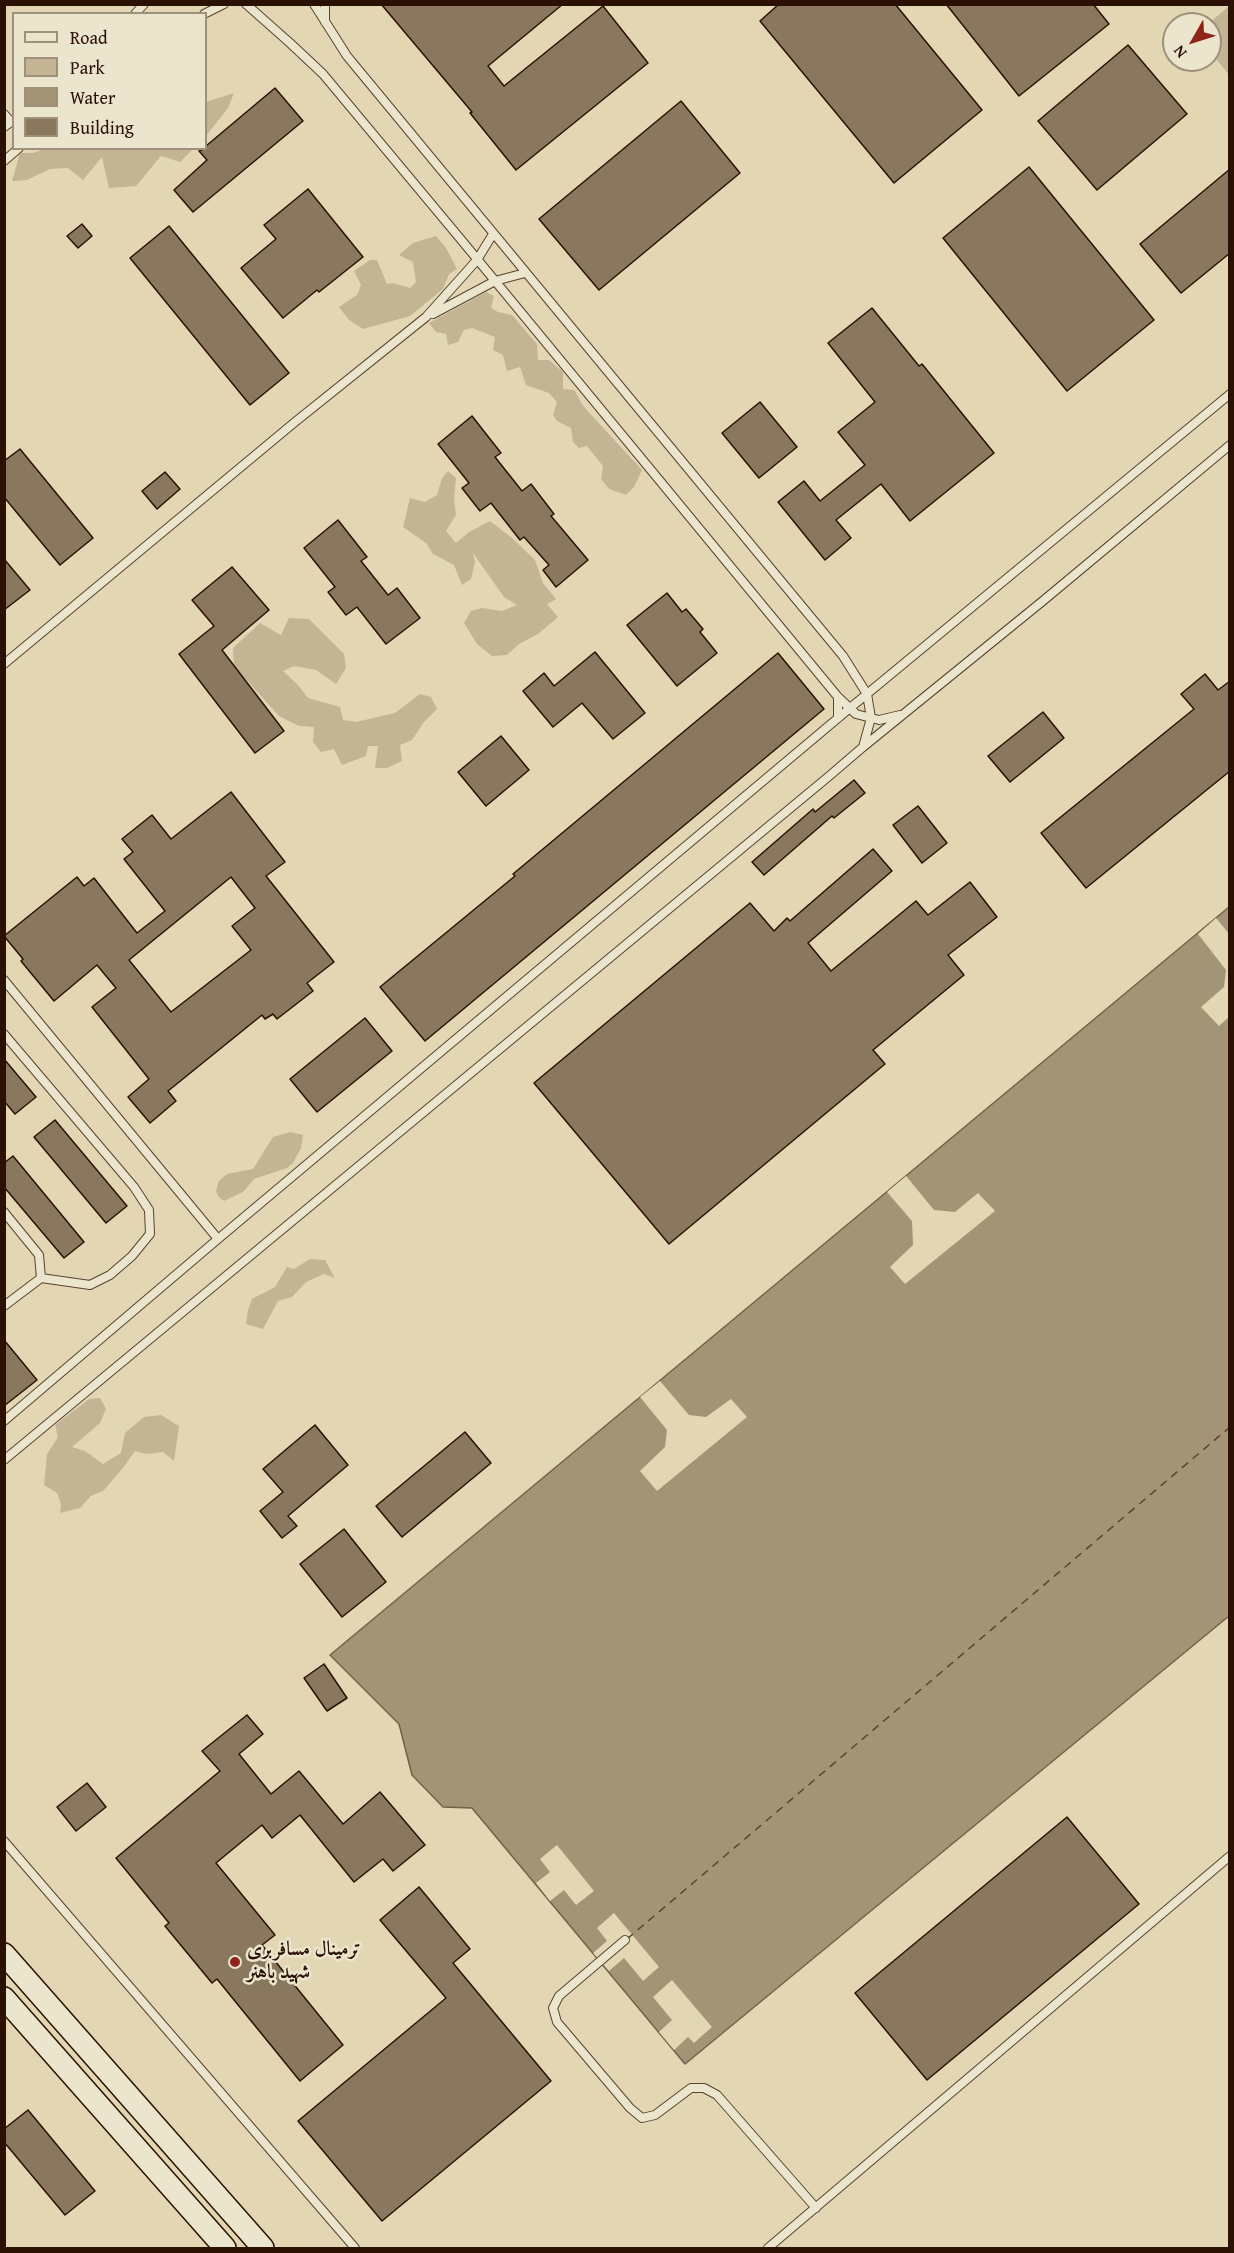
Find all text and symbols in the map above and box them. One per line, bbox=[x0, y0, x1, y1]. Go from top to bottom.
legend bbox=[12, 12, 207, 150]
north arrow bbox=[1162, 12, 1222, 72]
text: Road bbox=[70, 24, 108, 51]
text: N bbox=[1167, 40, 1192, 64]
text: Park bbox=[70, 54, 105, 81]
text: Water bbox=[70, 84, 115, 111]
text: Building bbox=[70, 114, 134, 141]
place label: ترمینال مسافربری شهید باهنر bbox=[247, 1938, 361, 1985]
marker: ترمینال مسافربری شهید باهنر bbox=[228, 1955, 242, 1969]

